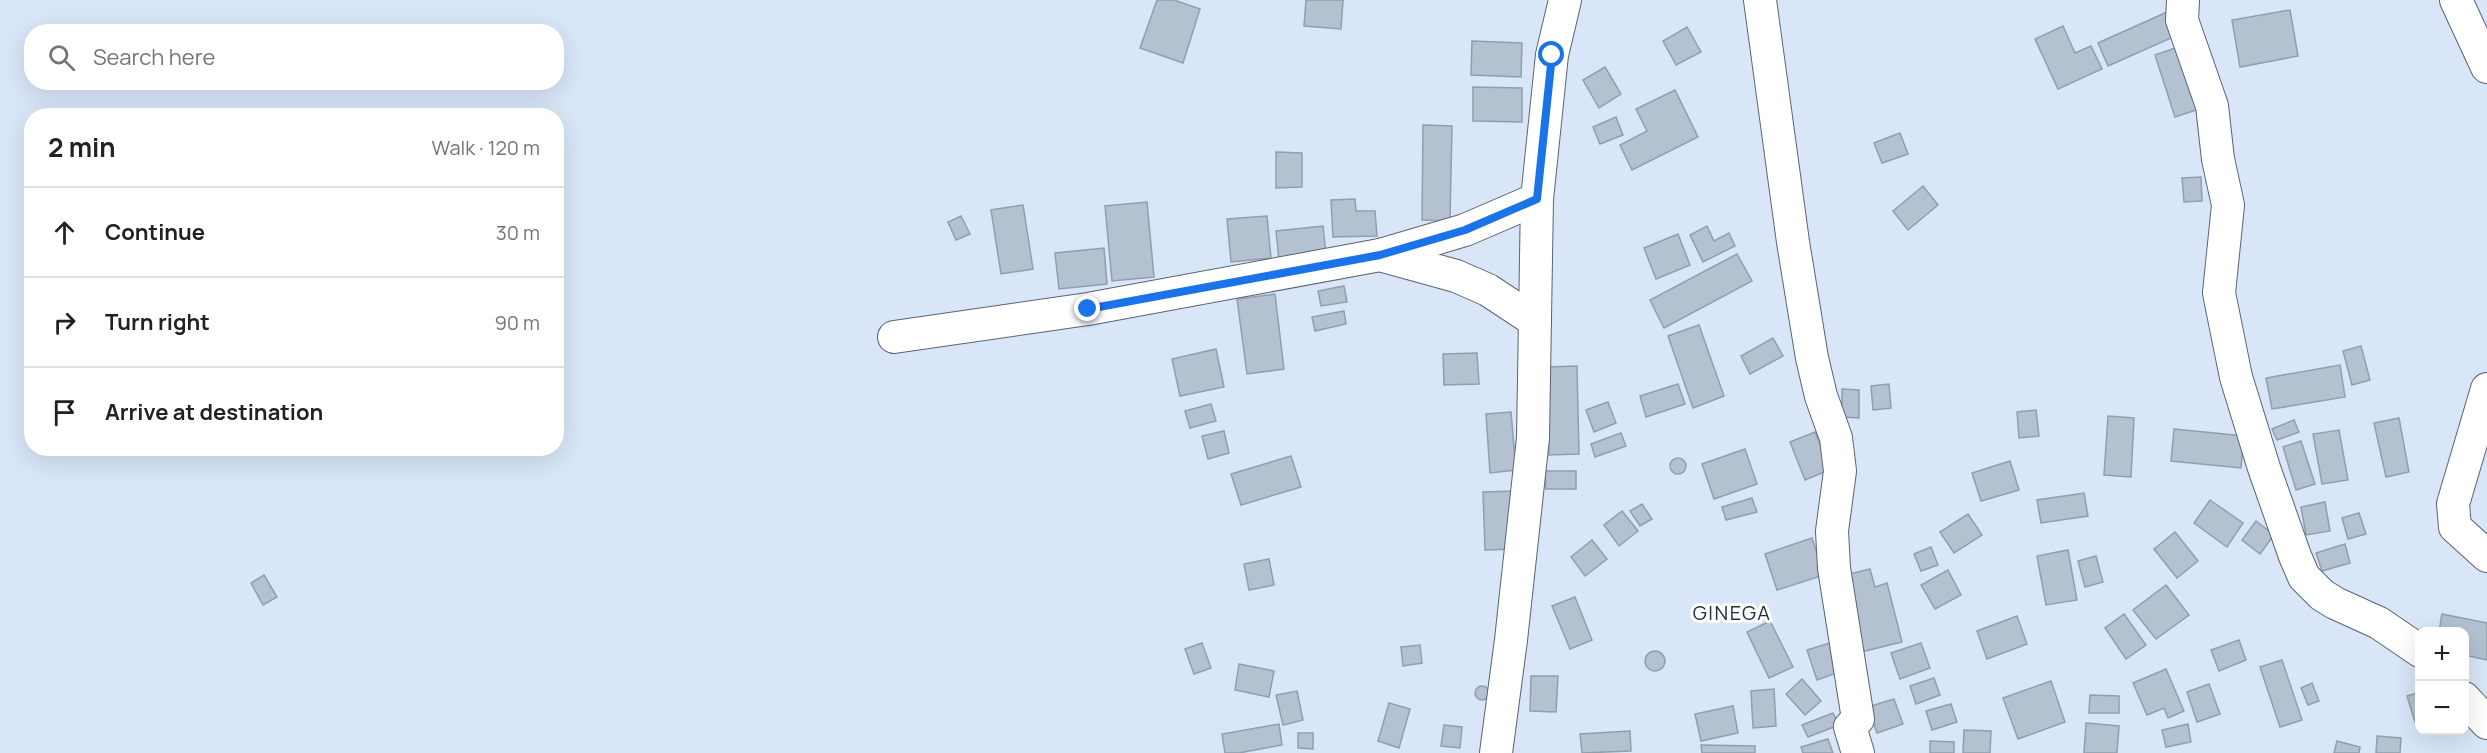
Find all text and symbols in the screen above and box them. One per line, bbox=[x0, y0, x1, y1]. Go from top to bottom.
search box bbox=[24, 24, 564, 90]
icon: search bbox=[45, 41, 78, 74]
route start bbox=[1538, 41, 1564, 67]
text: Search here bbox=[93, 42, 215, 72]
text: 2 min bbox=[48, 129, 116, 165]
text: Walk · 120 m bbox=[432, 134, 540, 161]
icon: ahead bbox=[48, 216, 81, 249]
text: Continue bbox=[105, 217, 205, 247]
text: 30 m bbox=[496, 219, 540, 246]
route end bbox=[1074, 295, 1100, 321]
icon: right bbox=[48, 306, 81, 339]
text: Turn right bbox=[105, 307, 210, 337]
text: 90 m bbox=[494, 309, 540, 336]
icon: arrive bbox=[48, 396, 81, 429]
text: Arrive at destination bbox=[105, 397, 323, 427]
district label: GINEGA bbox=[1693, 599, 1771, 626]
map controls bbox=[2415, 627, 2469, 735]
button: + bbox=[2415, 627, 2469, 681]
button: − bbox=[2415, 681, 2469, 735]

